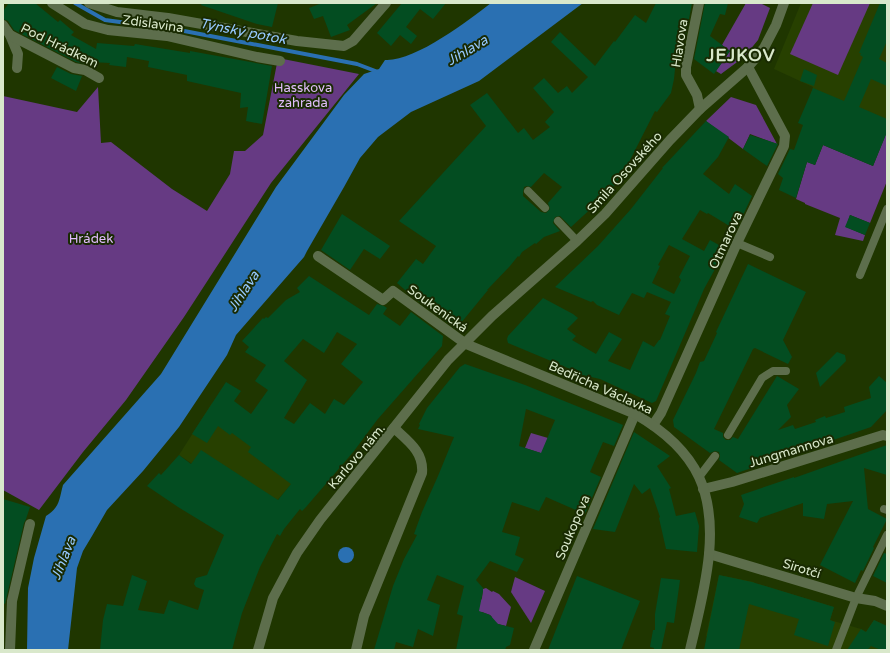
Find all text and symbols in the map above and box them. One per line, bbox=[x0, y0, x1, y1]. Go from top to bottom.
street label: Zdislavina bbox=[121, 12, 185, 36]
water label: Týnský potok bbox=[198, 15, 289, 48]
street label: Hlavova bbox=[668, 18, 692, 69]
street label: Pod Hrádkem bbox=[18, 20, 101, 72]
water label: Jihlava bbox=[444, 31, 492, 69]
district label: JEJKOV bbox=[706, 45, 775, 66]
park label: Hasskova zahrada bbox=[274, 80, 332, 111]
street label: Smila Osovského bbox=[584, 128, 666, 217]
street label: Otmarova bbox=[706, 209, 746, 272]
park label: Hrádek bbox=[69, 231, 113, 247]
water label: Jihlava bbox=[224, 267, 263, 315]
street label: Soukenická bbox=[404, 282, 471, 336]
street label: Bedřicha Václavka bbox=[546, 358, 655, 418]
street label: Karlovo nám. bbox=[325, 421, 389, 493]
street label: Jungmannova bbox=[747, 431, 835, 471]
street label: Soukopova bbox=[552, 493, 594, 562]
water label: Jihlava bbox=[47, 533, 80, 582]
street label: Sirotčí bbox=[781, 556, 823, 582]

